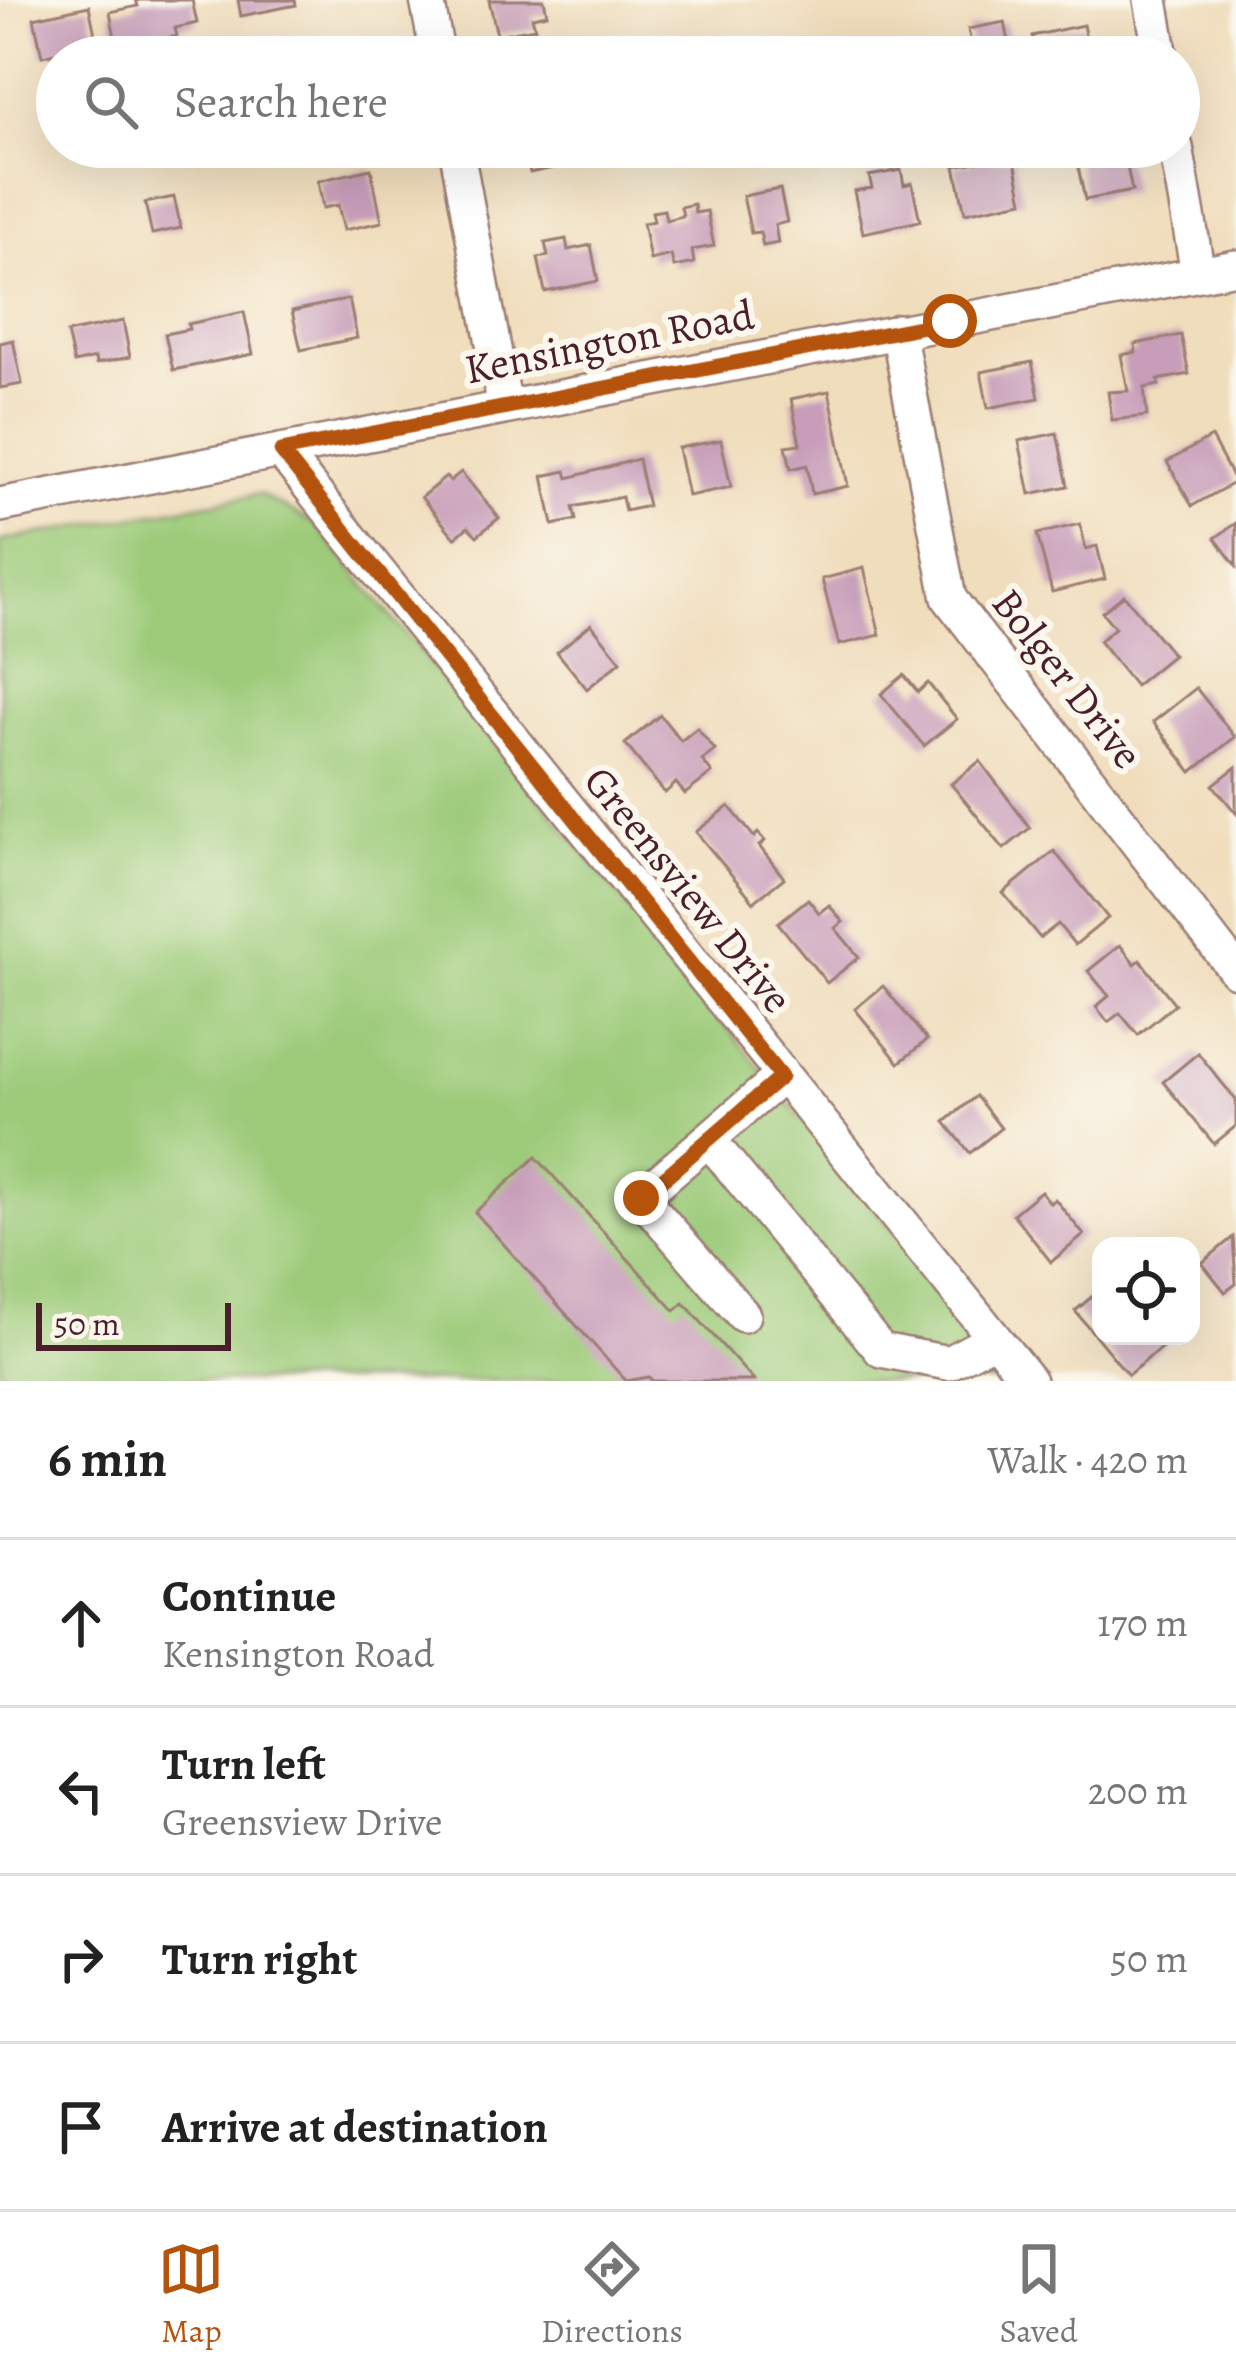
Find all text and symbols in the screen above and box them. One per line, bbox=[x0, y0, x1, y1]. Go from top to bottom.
search box bbox=[36, 36, 1200, 168]
icon: search bbox=[78, 69, 144, 135]
text: Search here bbox=[174, 71, 388, 133]
street label: Kensington Road bbox=[460, 285, 759, 397]
route start bbox=[923, 294, 977, 348]
street label: Bolger Drive bbox=[979, 576, 1156, 780]
street label: Greensview Drive bbox=[571, 754, 806, 1025]
route end bbox=[614, 1171, 668, 1225]
map controls bbox=[1092, 1237, 1200, 1345]
button: locate bbox=[1092, 1237, 1200, 1345]
scale bar bbox=[36, 1297, 231, 1350]
text: 50 m bbox=[54, 1301, 120, 1346]
text: 6 min bbox=[48, 1424, 167, 1494]
text: Walk · 420 m bbox=[987, 1433, 1188, 1486]
text: Continue bbox=[162, 1565, 336, 1627]
icon: ahead bbox=[48, 1590, 114, 1656]
text: 170 m bbox=[1097, 1596, 1188, 1649]
text: Kensington Road bbox=[162, 1627, 434, 1680]
text: Turn left bbox=[162, 1733, 326, 1795]
icon: left bbox=[48, 1758, 114, 1824]
text: 200 m bbox=[1088, 1764, 1188, 1817]
text: Greensview Drive bbox=[162, 1795, 442, 1848]
icon: right bbox=[48, 1926, 114, 1992]
text: Turn right bbox=[162, 1928, 357, 1990]
text: 50 m bbox=[1110, 1932, 1188, 1985]
icon: arrive bbox=[48, 2094, 114, 2160]
text: Arrive at destination bbox=[162, 2096, 548, 2158]
tab: Map bbox=[158, 2236, 224, 2353]
tab: Directions bbox=[541, 2236, 683, 2353]
tab: Saved bbox=[999, 2236, 1078, 2353]

